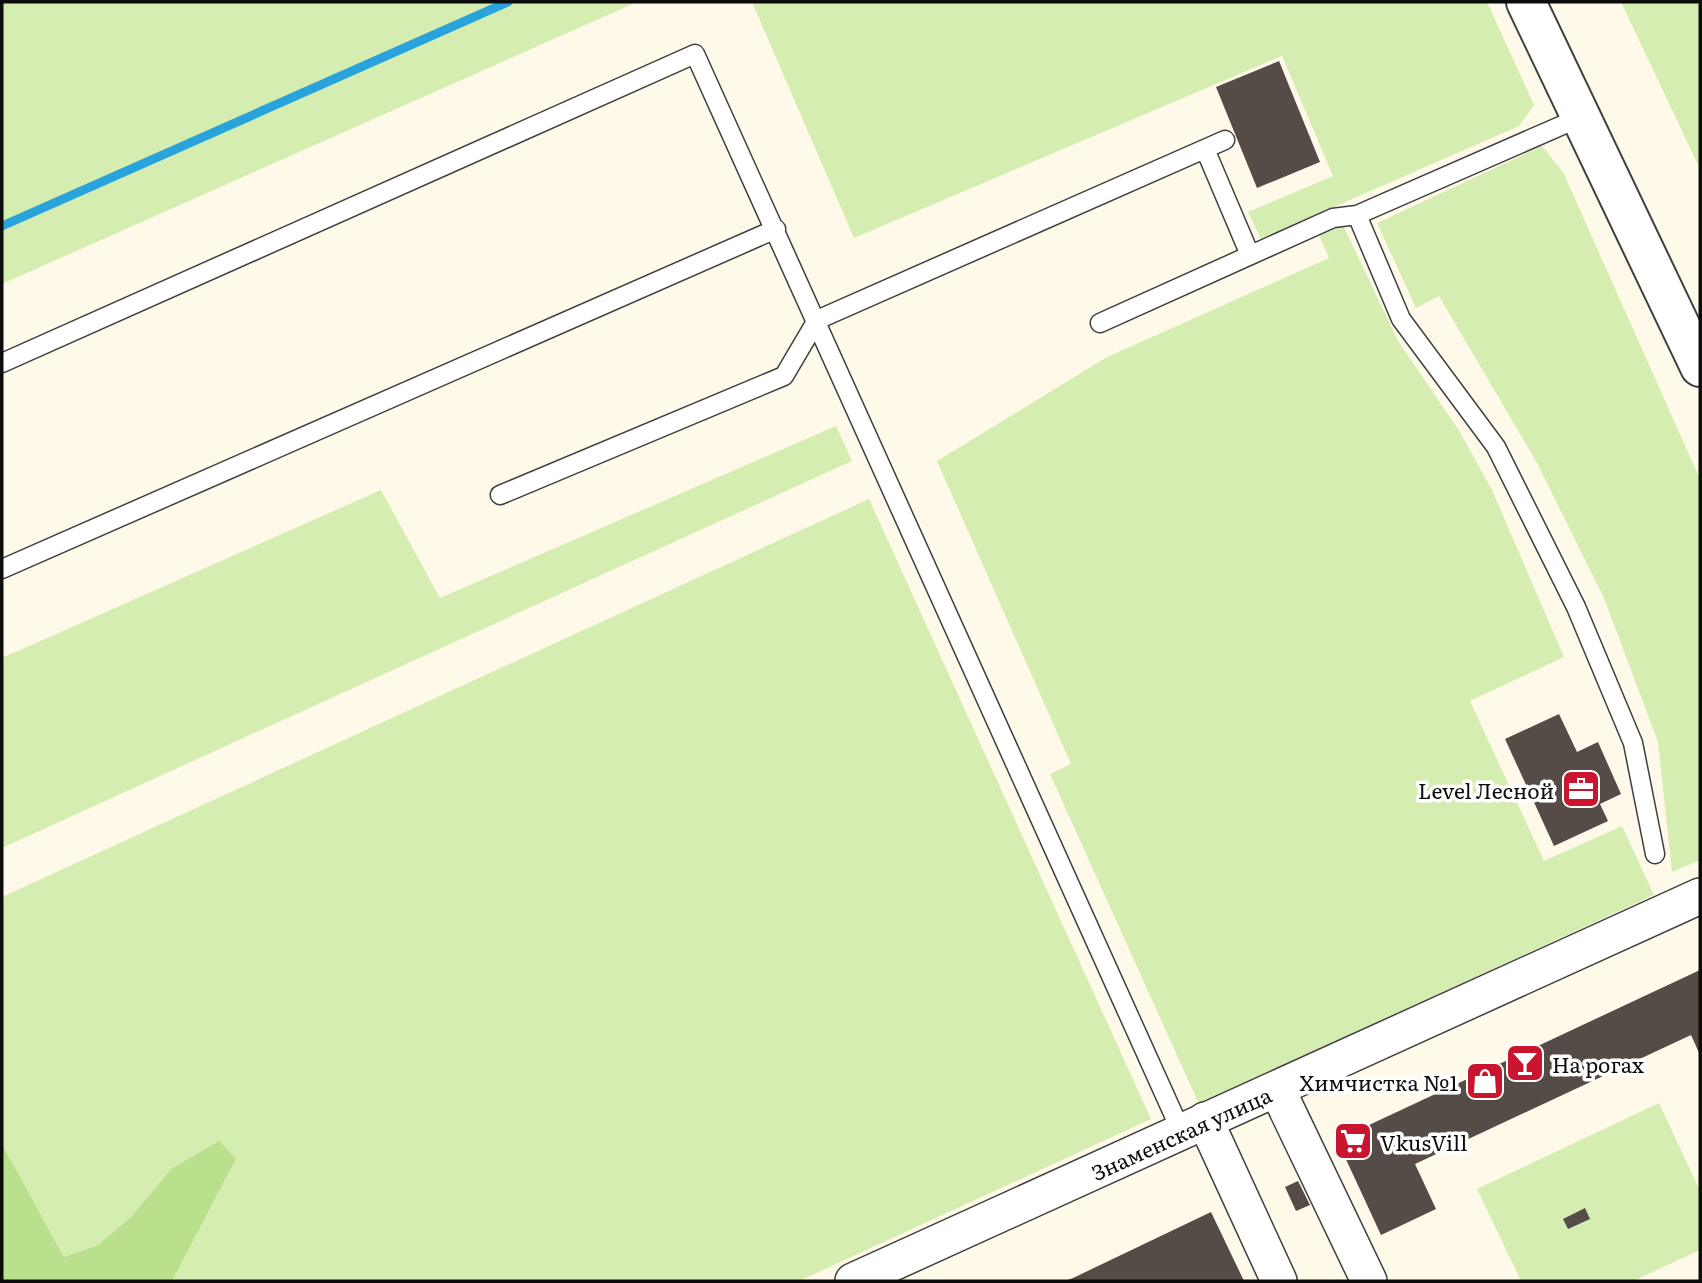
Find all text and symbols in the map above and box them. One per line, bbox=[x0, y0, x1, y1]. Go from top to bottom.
office icon: Level Лесной bbox=[1560, 768, 1602, 810]
place label: Level Лесной bbox=[1418, 774, 1554, 805]
bar icon: На рогах bbox=[1504, 1042, 1546, 1084]
place label: На рогах bbox=[1552, 1048, 1644, 1079]
shop icon: Химчистка №1 bbox=[1464, 1060, 1506, 1102]
place label: Химчистка №1 bbox=[1299, 1066, 1458, 1097]
street label: Знаменская улица bbox=[1086, 1077, 1276, 1186]
supermarket icon: VkusVill bbox=[1332, 1120, 1374, 1162]
place label: VkusVill bbox=[1380, 1126, 1467, 1157]

